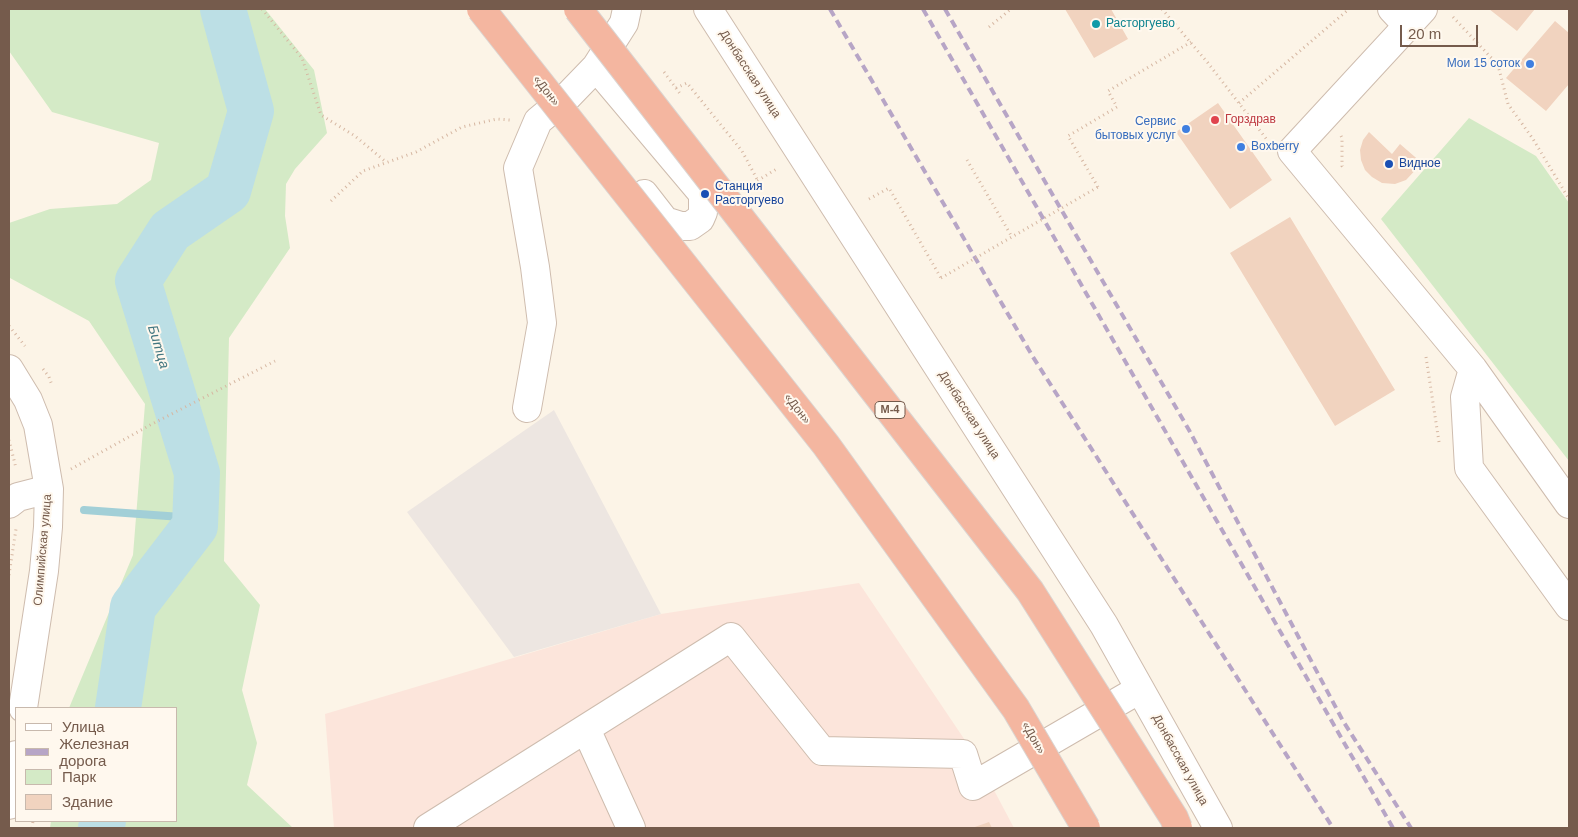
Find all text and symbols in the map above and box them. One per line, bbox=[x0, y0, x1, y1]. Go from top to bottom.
scale bar bbox=[1403, 15, 1480, 47]
place label: Расторгуево bbox=[1106, 17, 1175, 31]
marker: Расторгуево bbox=[1090, 18, 1102, 30]
text: 20 m bbox=[1408, 25, 1441, 42]
street label: Донбасская улица bbox=[716, 27, 784, 121]
place label: Мои 15 соток bbox=[1447, 57, 1520, 71]
marker: Мои 15 соток bbox=[1524, 58, 1536, 70]
street label: «Дон» bbox=[530, 73, 562, 109]
place label: Горздрав bbox=[1225, 113, 1276, 127]
marker: Горздрав bbox=[1209, 114, 1221, 126]
place label: Сервис бытовых услуг bbox=[1095, 115, 1176, 143]
marker: Сервис бытовых услуг bbox=[1180, 123, 1192, 135]
place label: Boxberry bbox=[1251, 140, 1299, 154]
marker: Boxberry bbox=[1235, 141, 1247, 153]
place label: Видное bbox=[1399, 157, 1441, 171]
marker: Видное bbox=[1383, 158, 1395, 170]
place label: Станция Расторгуево bbox=[715, 180, 784, 208]
marker: Станция Расторгуево bbox=[699, 188, 711, 200]
water label: Битца bbox=[143, 323, 173, 371]
street label: Донбасская улица bbox=[935, 368, 1003, 462]
street label: «Дон» bbox=[781, 391, 813, 427]
road number: М-4 bbox=[875, 402, 905, 418]
street label: Олимпийская улица bbox=[31, 494, 55, 606]
legend bbox=[15, 707, 178, 822]
street label: Донбасская улица bbox=[1149, 712, 1211, 808]
text: Улица bbox=[62, 718, 105, 735]
street label: «Дон» bbox=[1018, 719, 1048, 757]
text: Железная дорога bbox=[59, 735, 129, 769]
text: Парк bbox=[62, 768, 96, 785]
text: Здание bbox=[62, 793, 113, 810]

